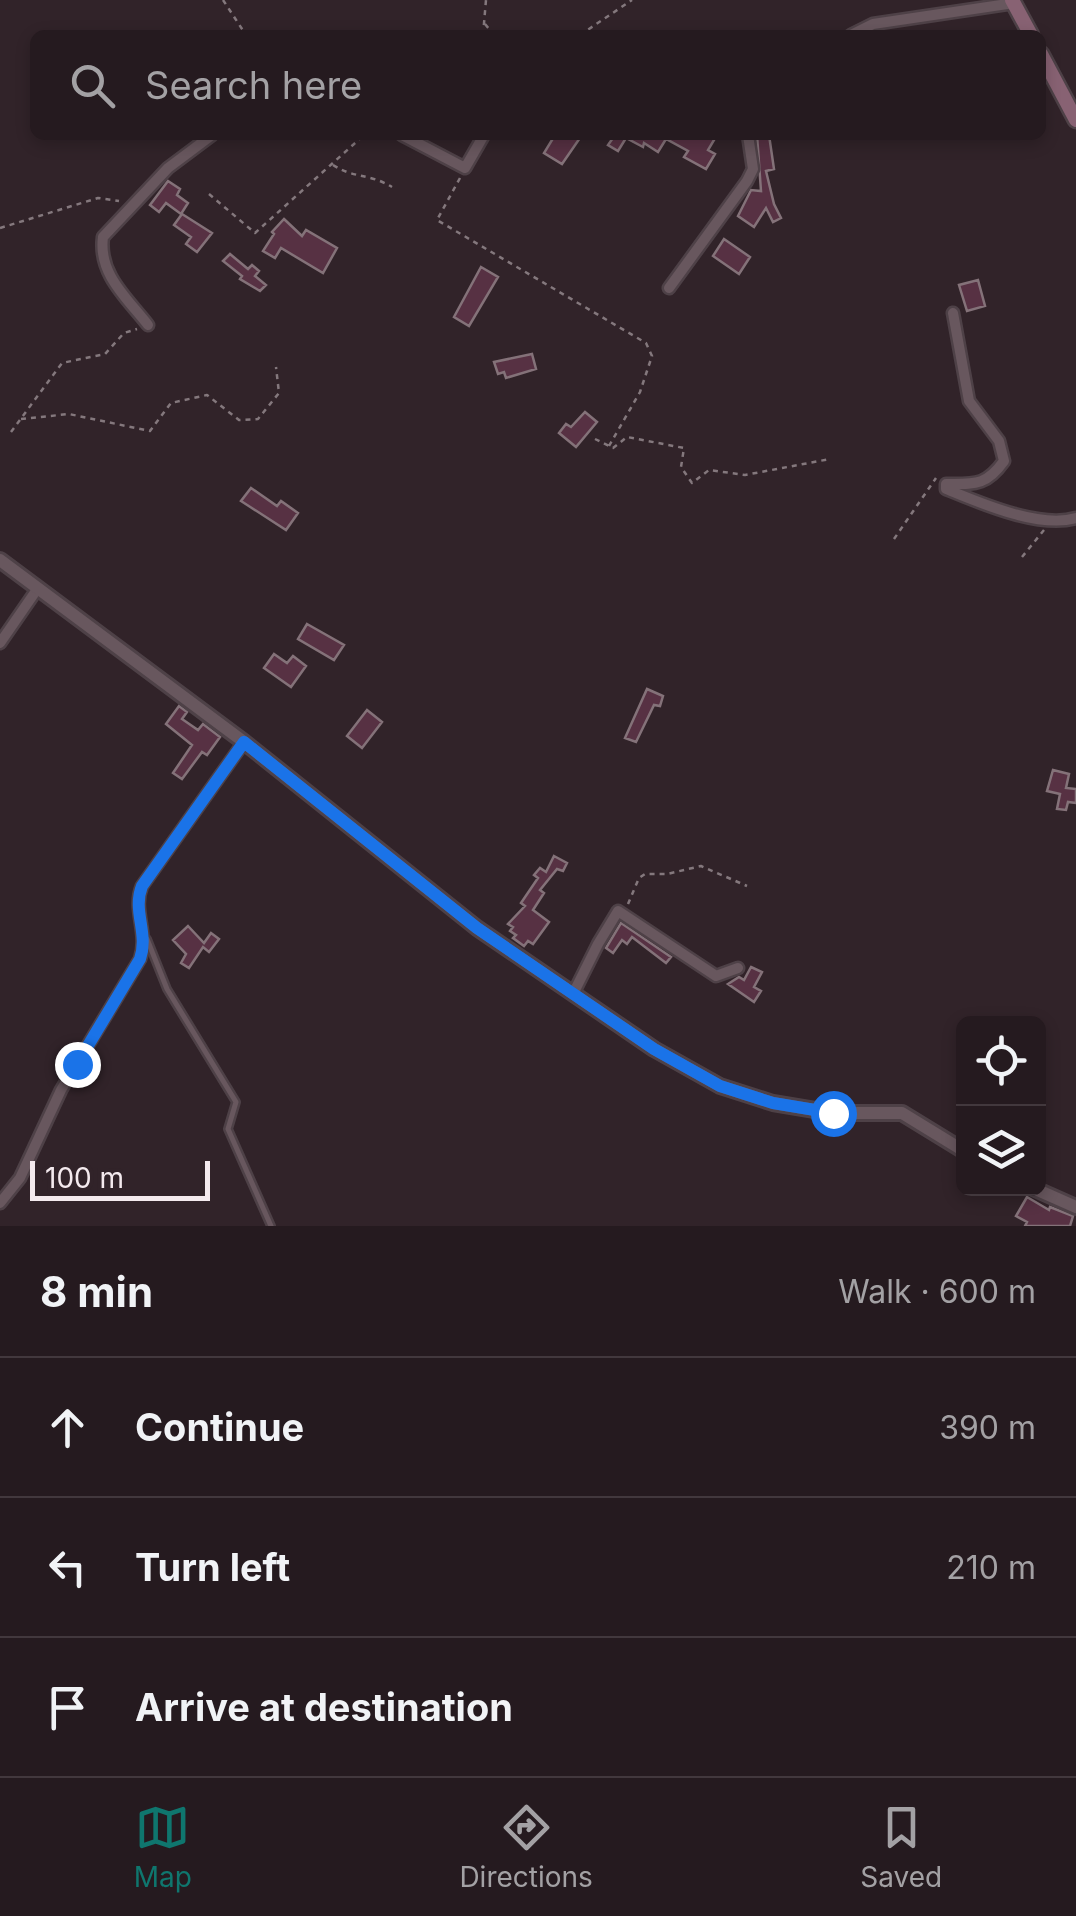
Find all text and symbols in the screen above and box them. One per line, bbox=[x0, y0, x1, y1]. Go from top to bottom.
search box bbox=[30, 30, 1046, 140]
icon: search bbox=[65, 58, 120, 113]
text: Search here bbox=[145, 62, 362, 108]
map controls bbox=[956, 1016, 1046, 1196]
button: locate bbox=[956, 1016, 1046, 1106]
route end bbox=[55, 1042, 101, 1088]
route start bbox=[811, 1091, 857, 1137]
button: layers bbox=[956, 1106, 1046, 1196]
scale bar bbox=[30, 1156, 210, 1200]
text: 100 m bbox=[45, 1161, 124, 1195]
text: 8 min bbox=[40, 1266, 153, 1317]
text: Walk · 600 m bbox=[838, 1272, 1036, 1311]
icon: ahead bbox=[40, 1400, 95, 1455]
text: Continue bbox=[135, 1404, 304, 1450]
text: 390 m bbox=[939, 1408, 1036, 1447]
icon: left bbox=[40, 1540, 95, 1595]
text: Turn left bbox=[135, 1544, 290, 1590]
text: 210 m bbox=[946, 1548, 1036, 1587]
icon: arrive bbox=[40, 1680, 95, 1735]
text: Arrive at destination bbox=[135, 1684, 513, 1730]
tab: Map bbox=[134, 1800, 192, 1894]
tab: Directions bbox=[459, 1800, 593, 1894]
tab: Saved bbox=[860, 1800, 942, 1894]

